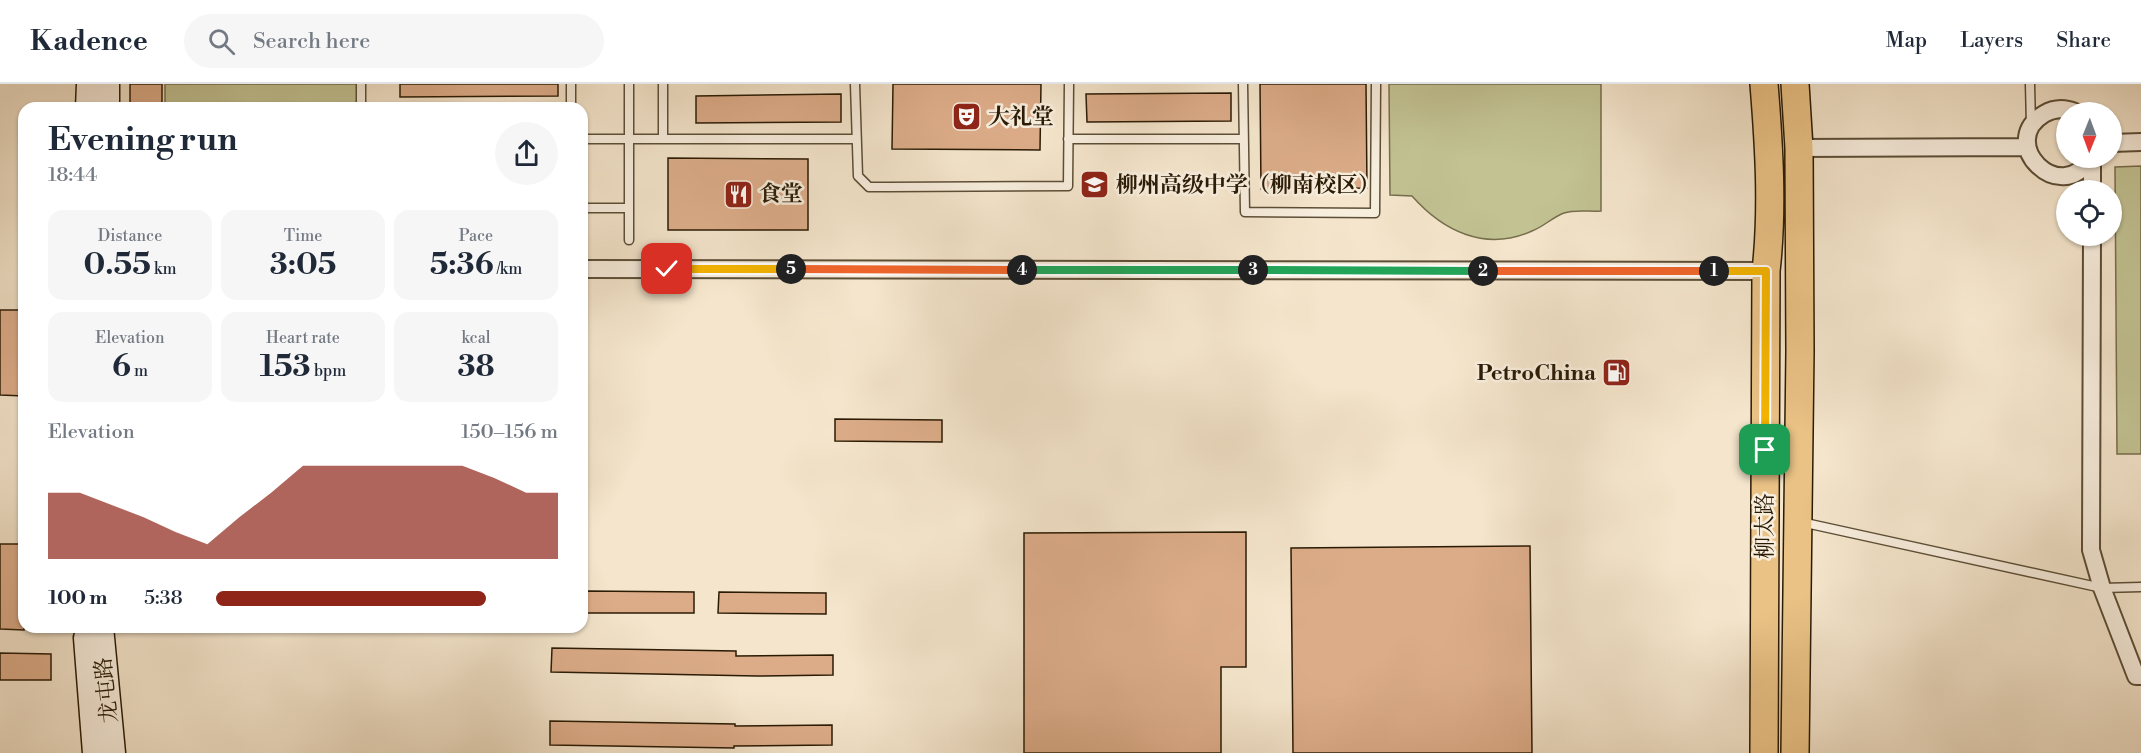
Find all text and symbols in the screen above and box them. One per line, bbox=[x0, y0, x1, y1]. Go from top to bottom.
search box bbox=[184, 14, 604, 68]
text: Kadence bbox=[30, 24, 148, 59]
icon: search bbox=[205, 25, 238, 58]
text: Search here bbox=[253, 28, 370, 55]
text: Map bbox=[1886, 28, 1927, 54]
text: Layers bbox=[1960, 28, 2023, 54]
text: Share bbox=[2056, 28, 2111, 54]
theatre icon: 大礼堂 bbox=[951, 101, 983, 133]
north arrow bbox=[2056, 102, 2122, 168]
map controls bbox=[2056, 102, 2122, 246]
place label: 大礼堂 bbox=[988, 104, 1054, 131]
text: Evening run bbox=[48, 120, 237, 161]
button: share bbox=[495, 122, 558, 185]
text: 18:44 bbox=[48, 163, 97, 188]
school or university icon: 柳州高级中学（柳南校区） bbox=[1079, 169, 1111, 201]
place label: 柳州高级中学（柳南校区） bbox=[1116, 172, 1380, 199]
restaurant icon: 食堂 bbox=[722, 178, 754, 210]
button: locate bbox=[2056, 180, 2122, 246]
place label: 食堂 bbox=[759, 181, 803, 208]
text: Distance bbox=[98, 226, 162, 246]
text: Time bbox=[284, 226, 322, 246]
text: Pace bbox=[459, 226, 493, 246]
pin bbox=[641, 243, 692, 294]
text: 0.55 bbox=[84, 246, 151, 284]
text: 3:05 bbox=[270, 246, 336, 284]
text: 5:36 bbox=[430, 246, 494, 284]
icon: check bbox=[650, 252, 683, 285]
pin: 5 bbox=[776, 254, 806, 284]
pin: 4 bbox=[1007, 255, 1037, 285]
pin: 3 bbox=[1238, 255, 1268, 285]
pin: 2 bbox=[1468, 256, 1498, 286]
pin: 1 bbox=[1699, 256, 1729, 286]
text: km bbox=[151, 259, 176, 279]
text: /km bbox=[494, 259, 522, 279]
text: 5 bbox=[786, 259, 796, 279]
text: 4 bbox=[1017, 260, 1027, 280]
text: 3 bbox=[1248, 260, 1258, 280]
text: 2 bbox=[1478, 261, 1488, 281]
text: 1 bbox=[1710, 261, 1718, 281]
text: Elevation bbox=[95, 328, 165, 348]
text: Heart rate bbox=[266, 328, 340, 348]
text: kcal bbox=[461, 328, 491, 348]
text: 6 bbox=[112, 348, 131, 386]
text: 153 bbox=[260, 348, 311, 386]
text: 38 bbox=[457, 348, 495, 386]
fuel station icon: PetroChina bbox=[1601, 357, 1633, 389]
place label: PetroChina bbox=[1477, 360, 1597, 387]
text: m bbox=[131, 361, 148, 381]
text: bpm bbox=[311, 361, 346, 381]
text: Elevation bbox=[48, 420, 135, 445]
text: 150–156 m bbox=[461, 420, 558, 445]
pin bbox=[1739, 424, 1790, 475]
icon: arrive bbox=[1748, 433, 1781, 466]
street label: 柳太路 bbox=[1752, 493, 1779, 559]
text: 100 m bbox=[48, 586, 107, 611]
text: 5:38 bbox=[144, 586, 183, 611]
street label: 龙屯路 bbox=[90, 656, 124, 724]

